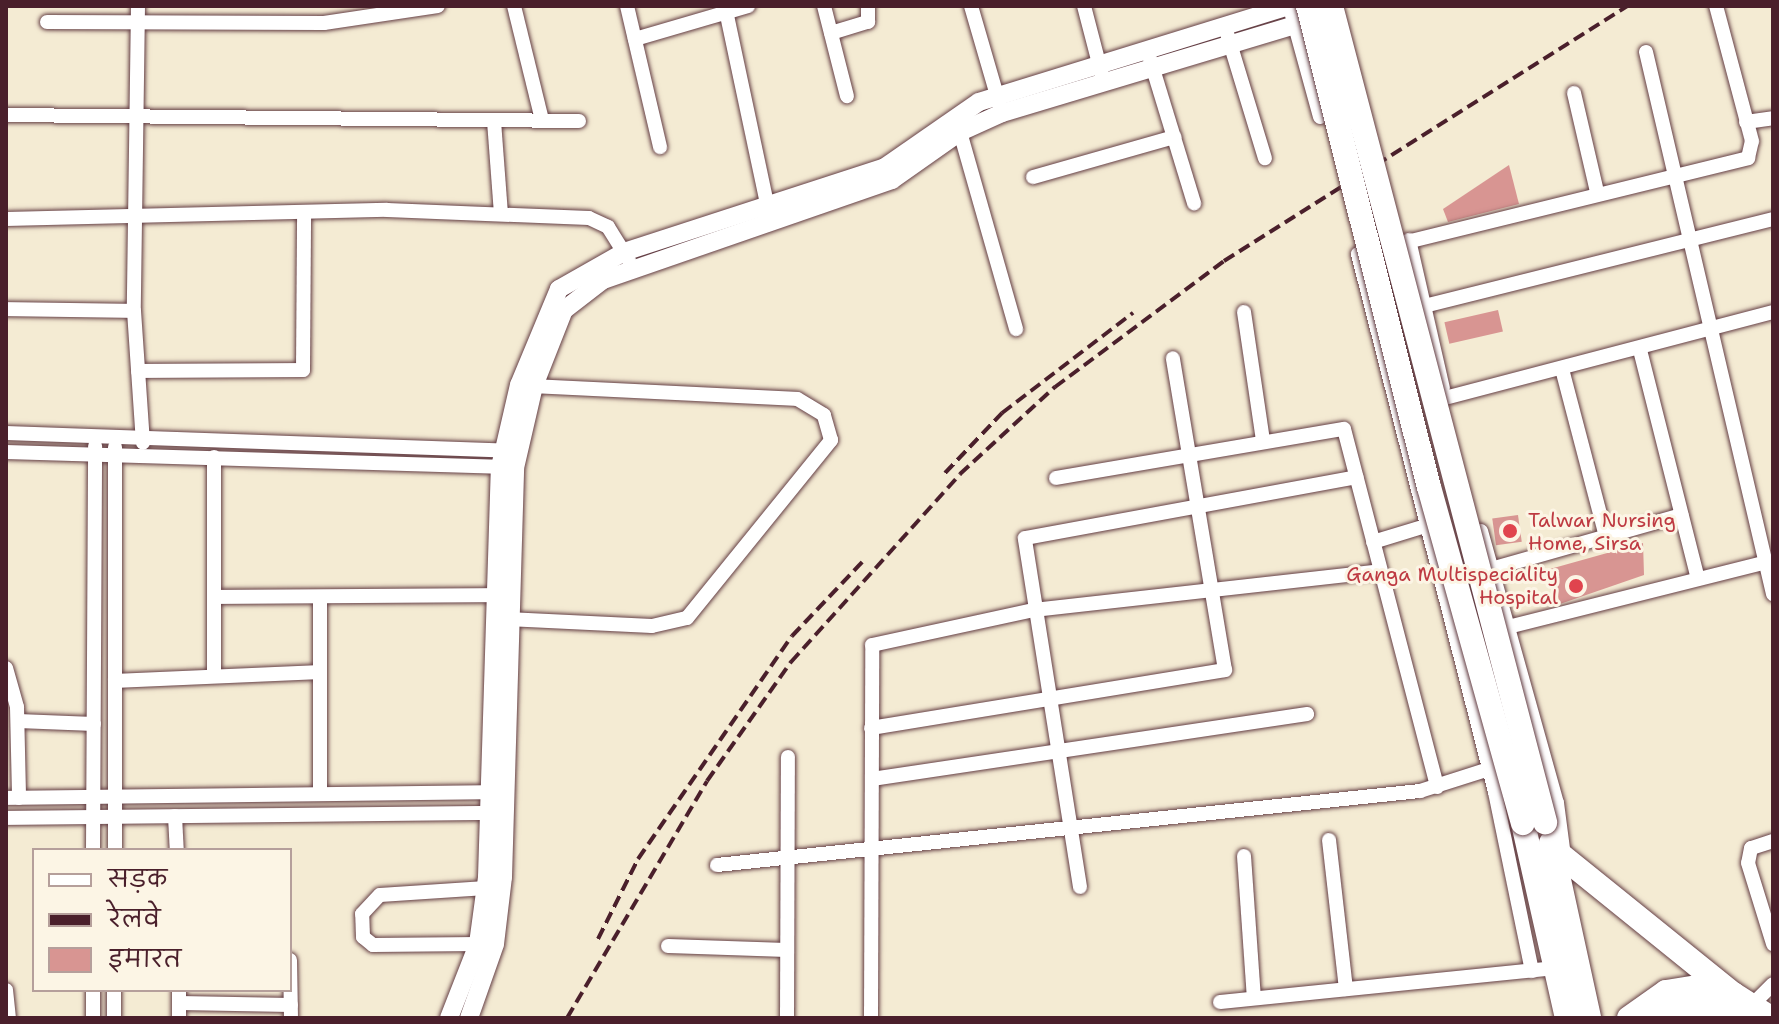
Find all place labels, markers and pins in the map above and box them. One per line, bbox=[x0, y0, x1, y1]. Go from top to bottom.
place label: Talwar Nursing Home, Sirsa bbox=[1528, 508, 1676, 555]
marker: Talwar Nursing Home, Sirsa bbox=[1499, 520, 1521, 542]
place label: Ganga Multispeciality Hospital bbox=[1346, 562, 1558, 609]
marker: Ganga Multispeciality Hospital bbox=[1565, 575, 1587, 597]

